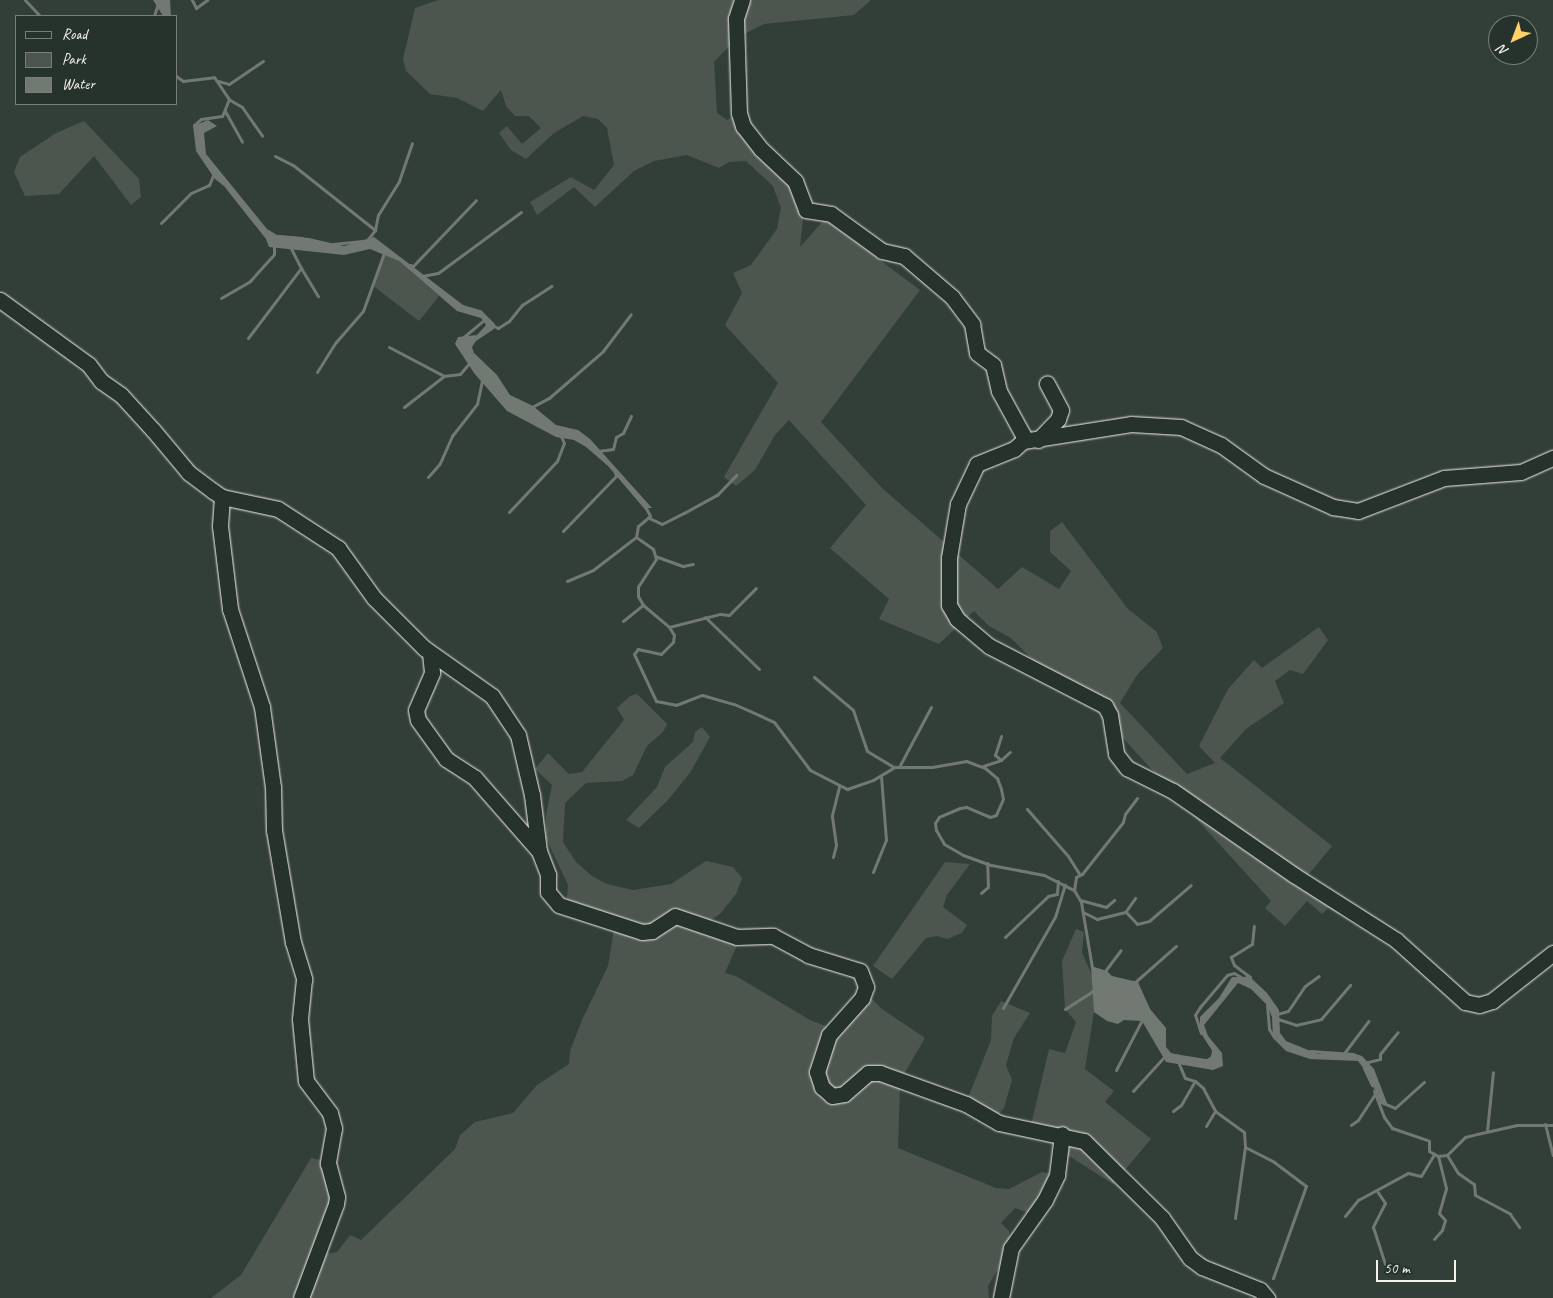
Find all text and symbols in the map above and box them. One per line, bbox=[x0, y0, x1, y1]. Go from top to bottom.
legend bbox=[15, 15, 178, 105]
north arrow bbox=[1488, 15, 1538, 65]
text: Road bbox=[62, 25, 87, 44]
text: N bbox=[1494, 41, 1512, 60]
text: Park bbox=[62, 50, 86, 69]
text: Water bbox=[62, 75, 95, 94]
scale bar bbox=[1378, 1250, 1458, 1282]
text: 50 m bbox=[1384, 1259, 1410, 1278]

